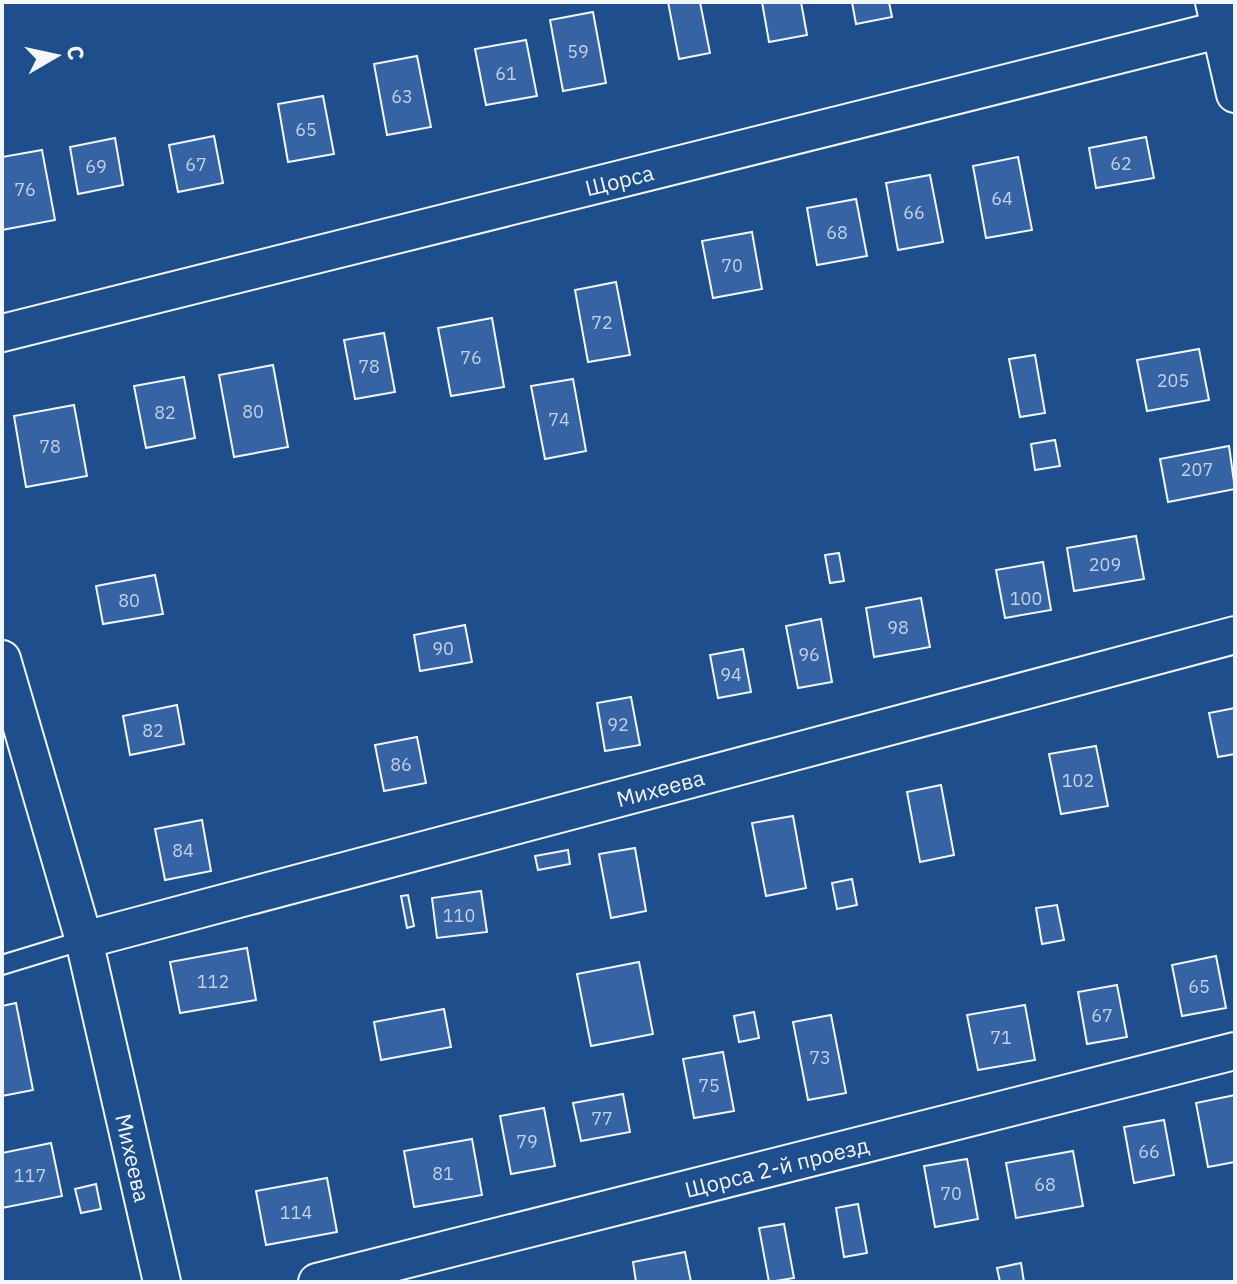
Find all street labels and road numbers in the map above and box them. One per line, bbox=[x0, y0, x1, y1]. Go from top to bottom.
street label: Щорса bbox=[582, 157, 657, 202]
street label: Михеева bbox=[613, 762, 707, 813]
street label: Михеева bbox=[110, 1111, 158, 1205]
street label: Щорса 2-й проезд bbox=[682, 1129, 872, 1203]

